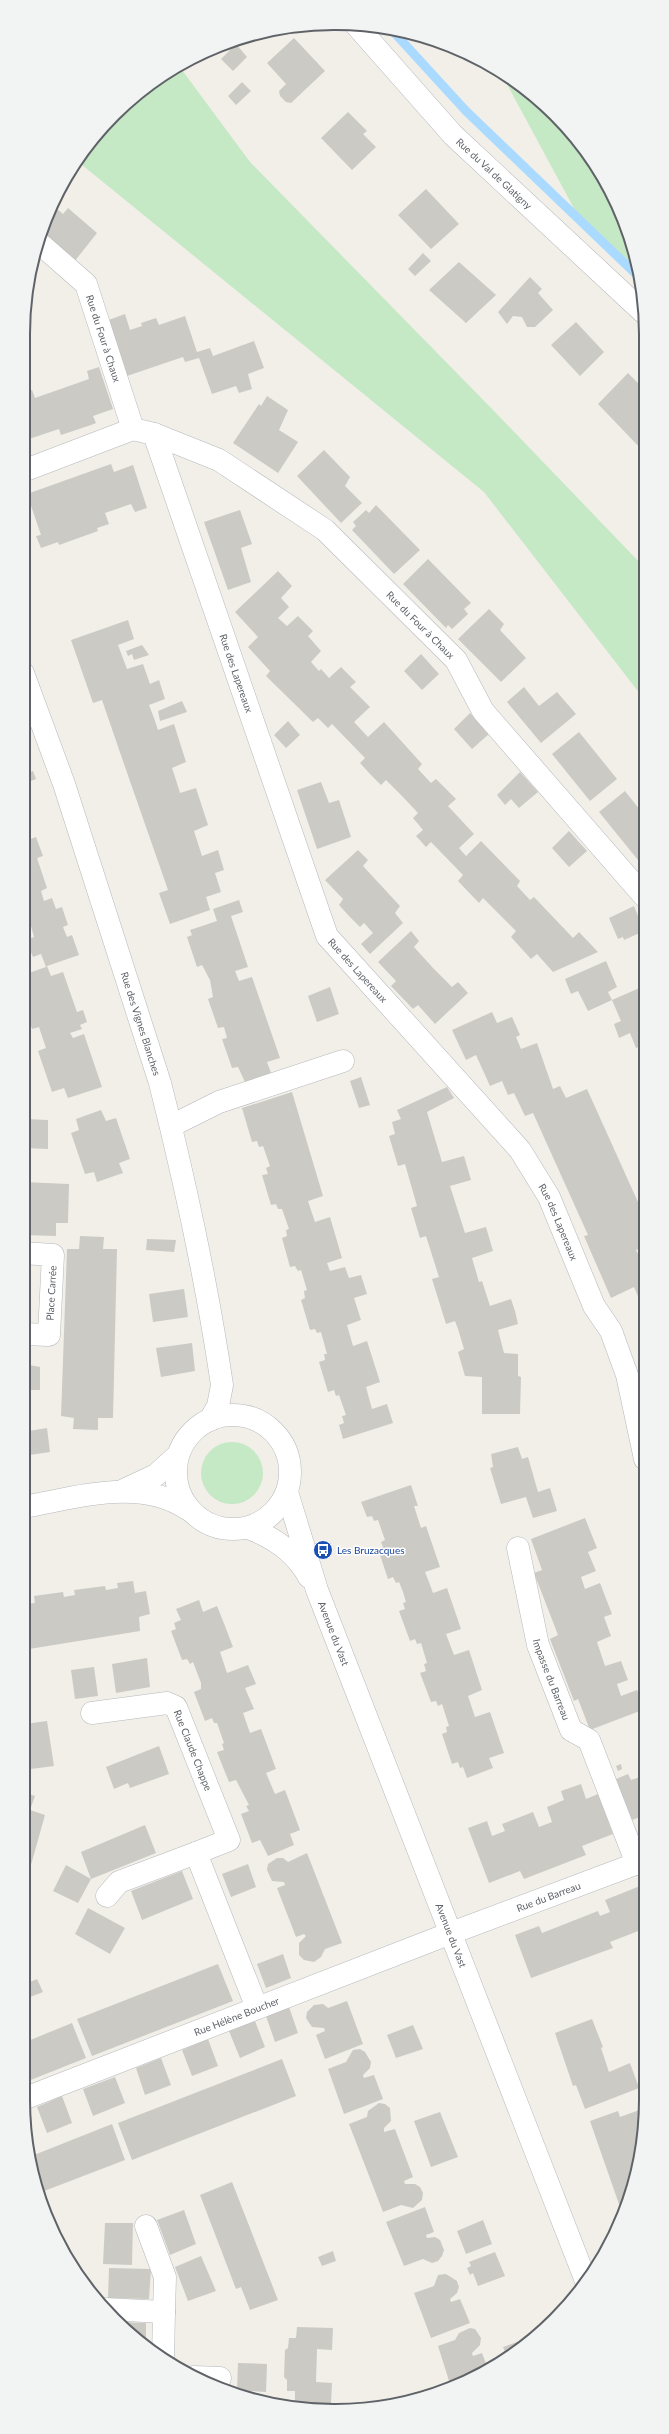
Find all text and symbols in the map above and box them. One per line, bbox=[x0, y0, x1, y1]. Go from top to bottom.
street label: Rue du Val de Glatigny bbox=[454, 135, 535, 212]
street label: Rue du Four à Chaux bbox=[84, 293, 123, 384]
street label: Rue du Four à Chaux bbox=[384, 588, 457, 661]
street label: Rue des Lapereaux bbox=[217, 632, 256, 714]
street label: Rue des Lapereaux bbox=[326, 936, 390, 1005]
street label: Rue des Vignes Blanches bbox=[119, 970, 163, 1077]
street label: Rue des Lapereaux bbox=[536, 1181, 580, 1262]
street label: Place Carrée bbox=[44, 1265, 58, 1321]
bus stop icon: Les Bruzacques bbox=[312, 1539, 334, 1561]
place label: Les Bruzacques bbox=[337, 1544, 405, 1556]
street label: Avenue du Vast bbox=[316, 1599, 352, 1668]
street label: Impasse du Barreau bbox=[531, 1638, 573, 1722]
street label: Rue Claude Chappe bbox=[172, 1708, 215, 1793]
street label: Rue du Barreau bbox=[515, 1879, 582, 1914]
street label: Avenue du Vast bbox=[433, 1901, 469, 1970]
street label: Rue Hélène Boucher bbox=[192, 1994, 281, 2038]

